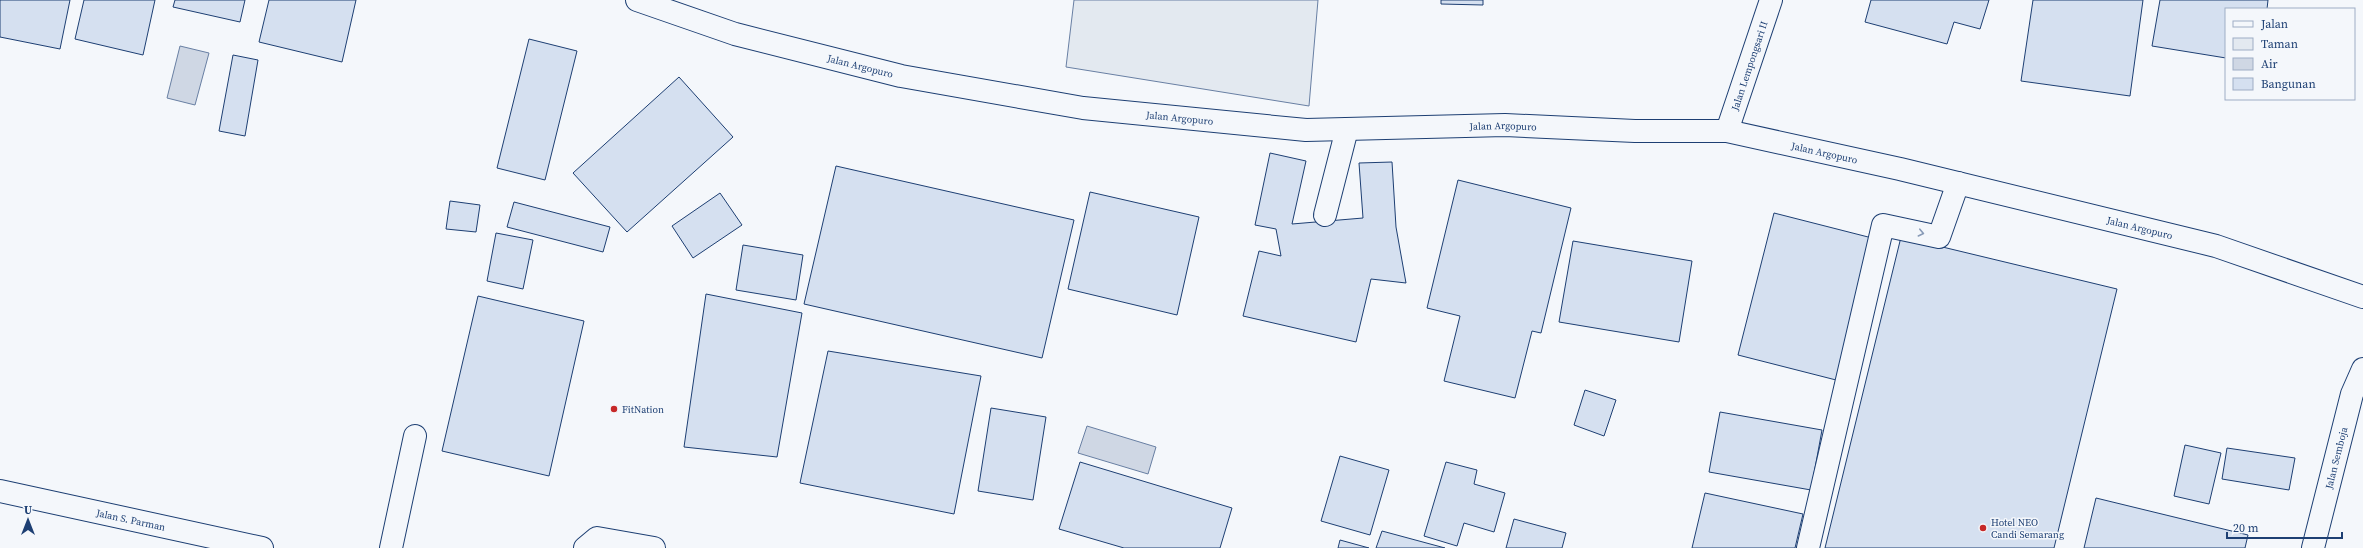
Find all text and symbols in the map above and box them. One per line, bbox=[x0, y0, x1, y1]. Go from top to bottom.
legend bbox=[2225, 8, 2355, 100]
text: Jalan bbox=[2260, 16, 2288, 32]
street label: Jalan Lempongsari II bbox=[1728, 19, 1770, 113]
text: Taman bbox=[2261, 36, 2298, 52]
street label: Jalan Argopuro bbox=[825, 51, 895, 80]
text: Air bbox=[2261, 56, 2278, 72]
text: Bangunan bbox=[2261, 76, 2316, 92]
street label: Jalan Argopuro bbox=[1145, 108, 1214, 127]
street label: Jalan Argopuro bbox=[1468, 118, 1538, 133]
street label: Jalan Argopuro bbox=[1789, 139, 1859, 166]
street label: Jalan Argopuro bbox=[2105, 213, 2175, 242]
one-way arrow bbox=[1918, 229, 1924, 237]
place label: FitNation bbox=[622, 403, 664, 416]
marker: FitNation bbox=[609, 404, 619, 414]
street label: Jalan Semboja bbox=[2322, 425, 2350, 491]
north arrow bbox=[8, 500, 48, 540]
text: U bbox=[24, 503, 32, 518]
street label: Jalan S. Parman bbox=[94, 505, 167, 533]
scale bar bbox=[2227, 514, 2342, 540]
place label: Hotel NEO Candi Semarang bbox=[1991, 516, 2064, 541]
text: 20 m bbox=[2233, 520, 2259, 536]
marker: Hotel NEO Candi Semarang bbox=[1978, 523, 1988, 533]

